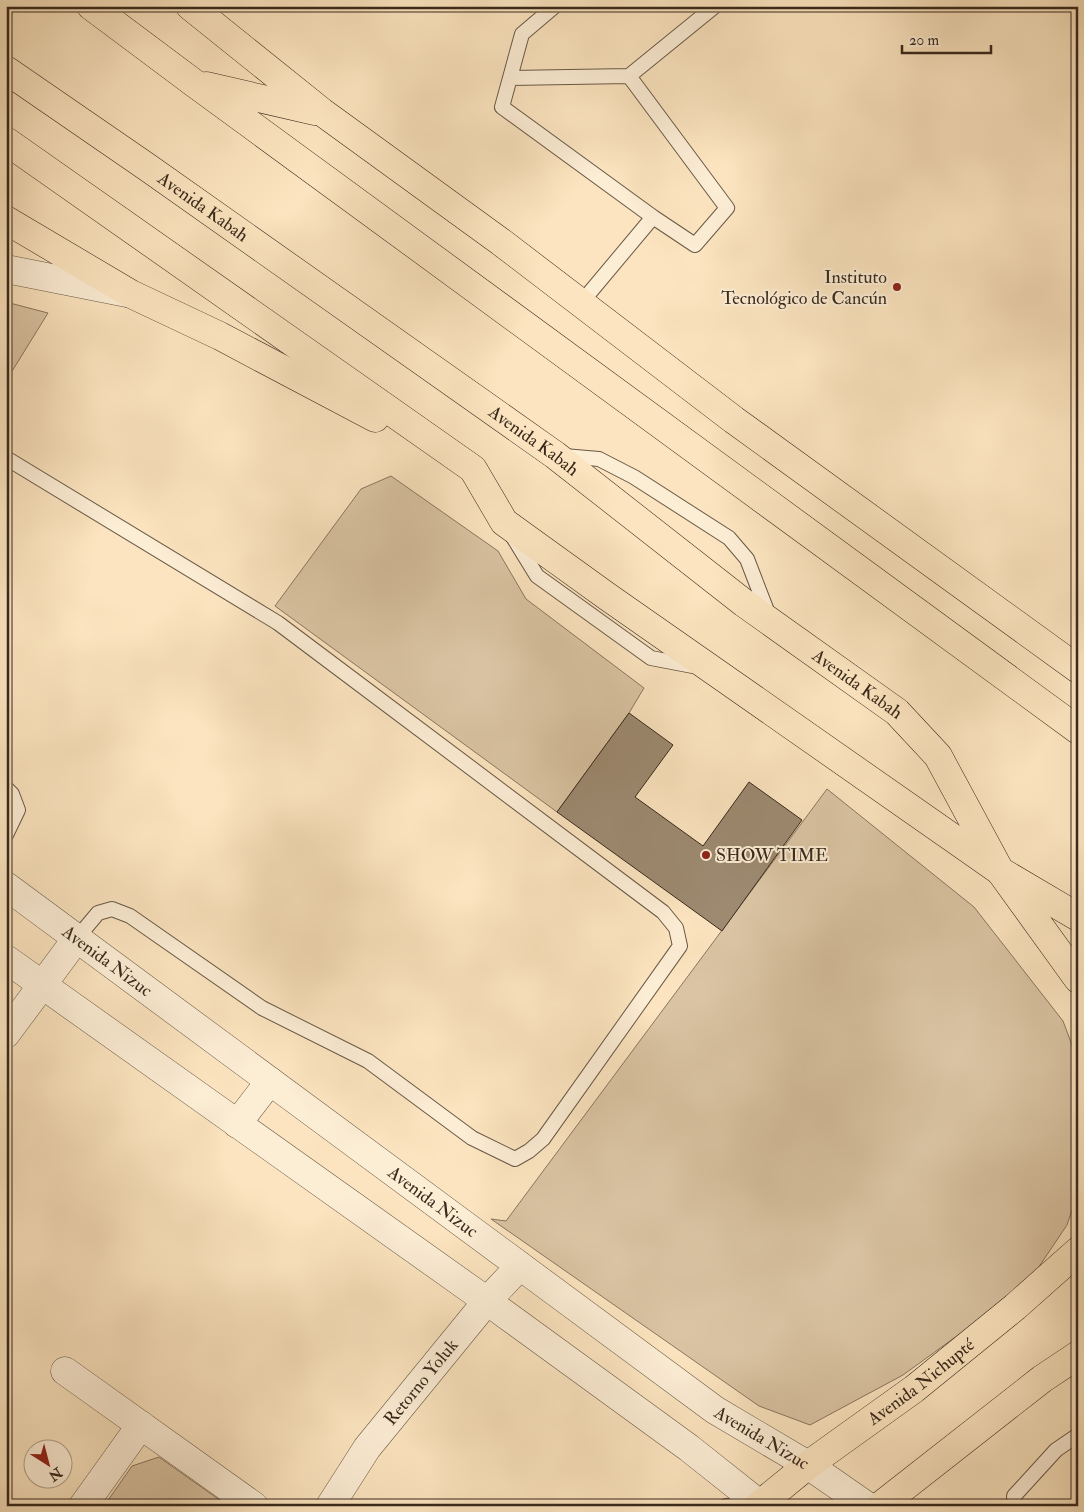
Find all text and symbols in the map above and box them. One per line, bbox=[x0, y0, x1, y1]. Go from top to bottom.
scale bar bbox=[902, 22, 990, 54]
text: 20 m bbox=[909, 31, 939, 50]
street label: Avenida Kabah bbox=[152, 167, 253, 247]
place label: Instituto Tecnológico de Cancún bbox=[721, 266, 887, 310]
marker: Instituto Tecnológico de Cancún bbox=[891, 281, 903, 293]
street label: Avenida Kabah bbox=[483, 400, 584, 482]
street label: Avenida Kabah bbox=[807, 644, 907, 725]
place label: SHOW TIME bbox=[716, 844, 828, 867]
marker: SHOW TIME bbox=[700, 849, 712, 861]
street label: Avenida Nizuc bbox=[57, 920, 157, 1002]
street label: Avenida Nizuc bbox=[382, 1161, 482, 1243]
street label: Avenida Nichupté bbox=[862, 1333, 980, 1431]
street label: Retorno Yoluk bbox=[379, 1334, 464, 1430]
street label: Avenida Nizuc bbox=[709, 1401, 813, 1475]
north arrow bbox=[22, 1440, 72, 1490]
text: N bbox=[45, 1463, 66, 1485]

